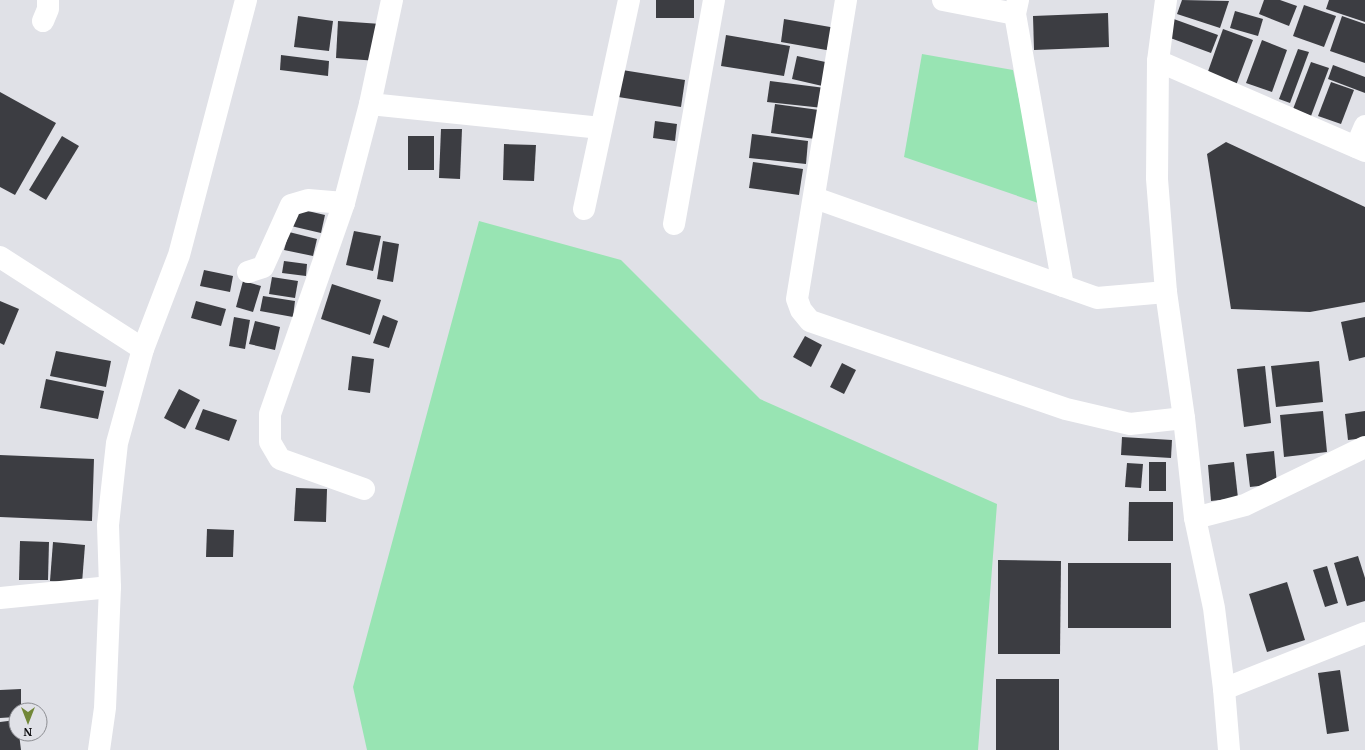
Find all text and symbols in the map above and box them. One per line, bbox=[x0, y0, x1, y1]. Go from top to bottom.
north arrow bbox=[8, 702, 48, 742]
text: N bbox=[23, 725, 32, 739]

